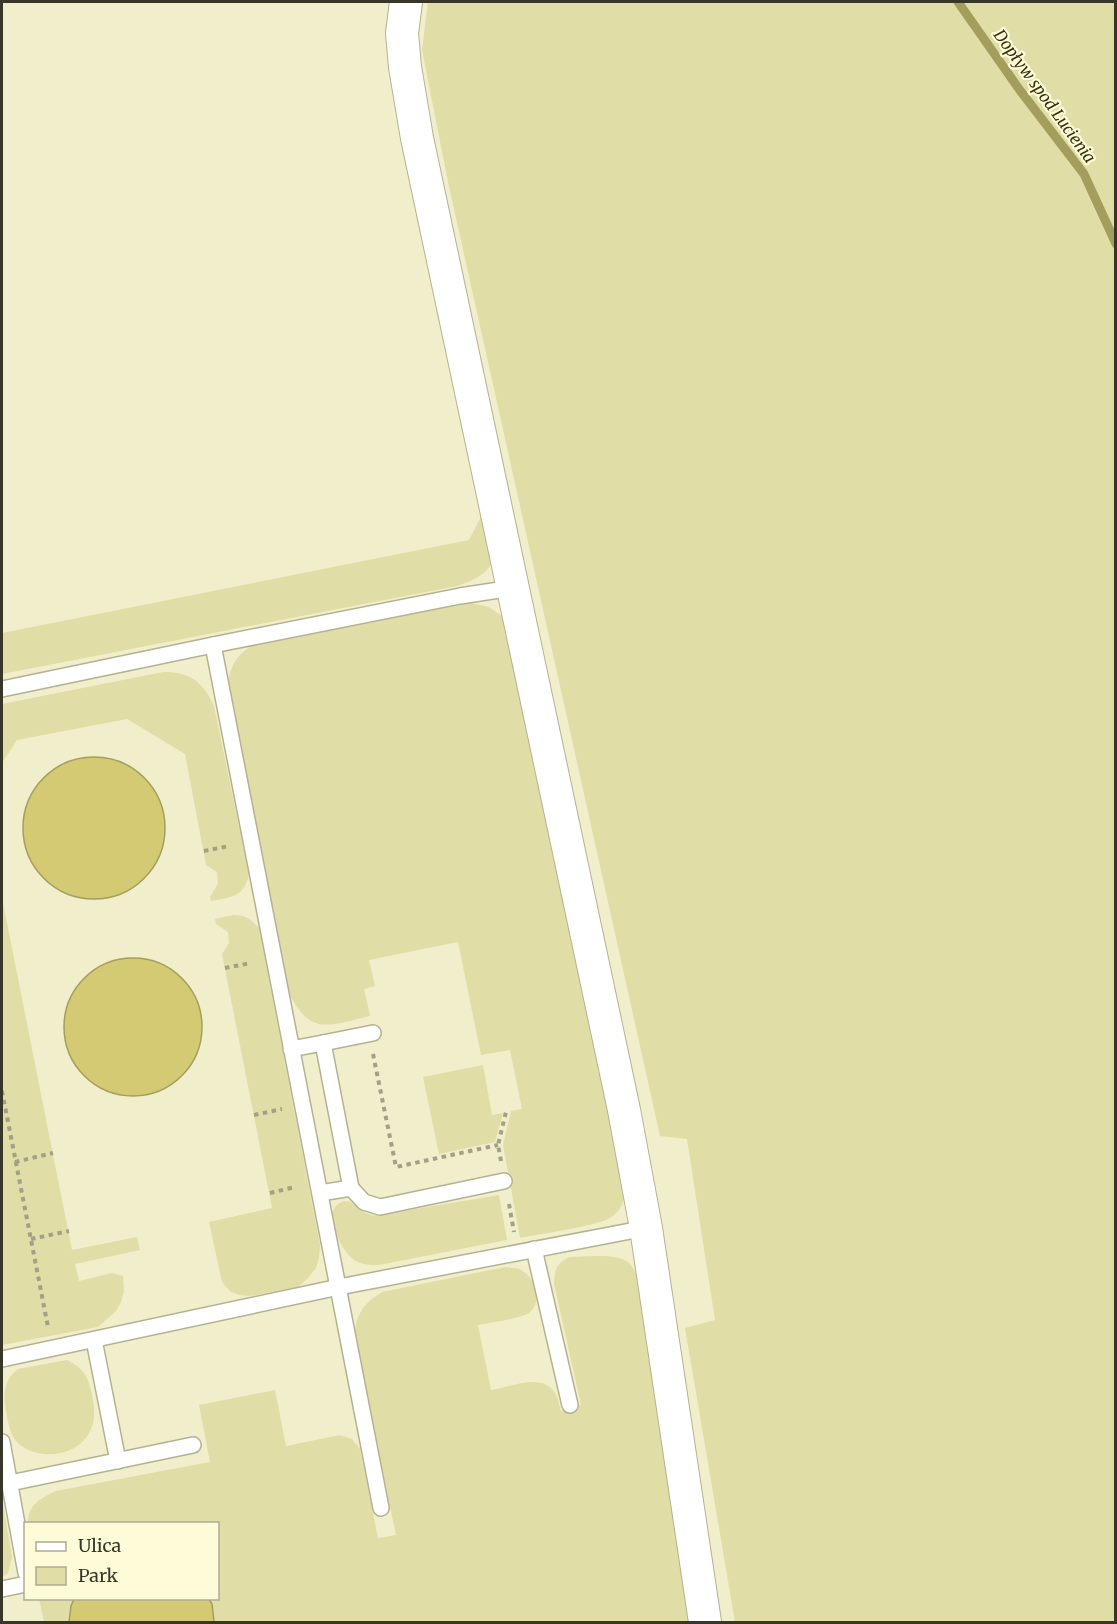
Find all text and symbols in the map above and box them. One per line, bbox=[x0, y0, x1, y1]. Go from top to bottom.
water label: Dopływ spod Lucienia bbox=[989, 25, 1100, 167]
legend bbox=[24, 1522, 219, 1600]
text: Ulica bbox=[78, 1534, 122, 1557]
text: Park bbox=[78, 1564, 119, 1587]

